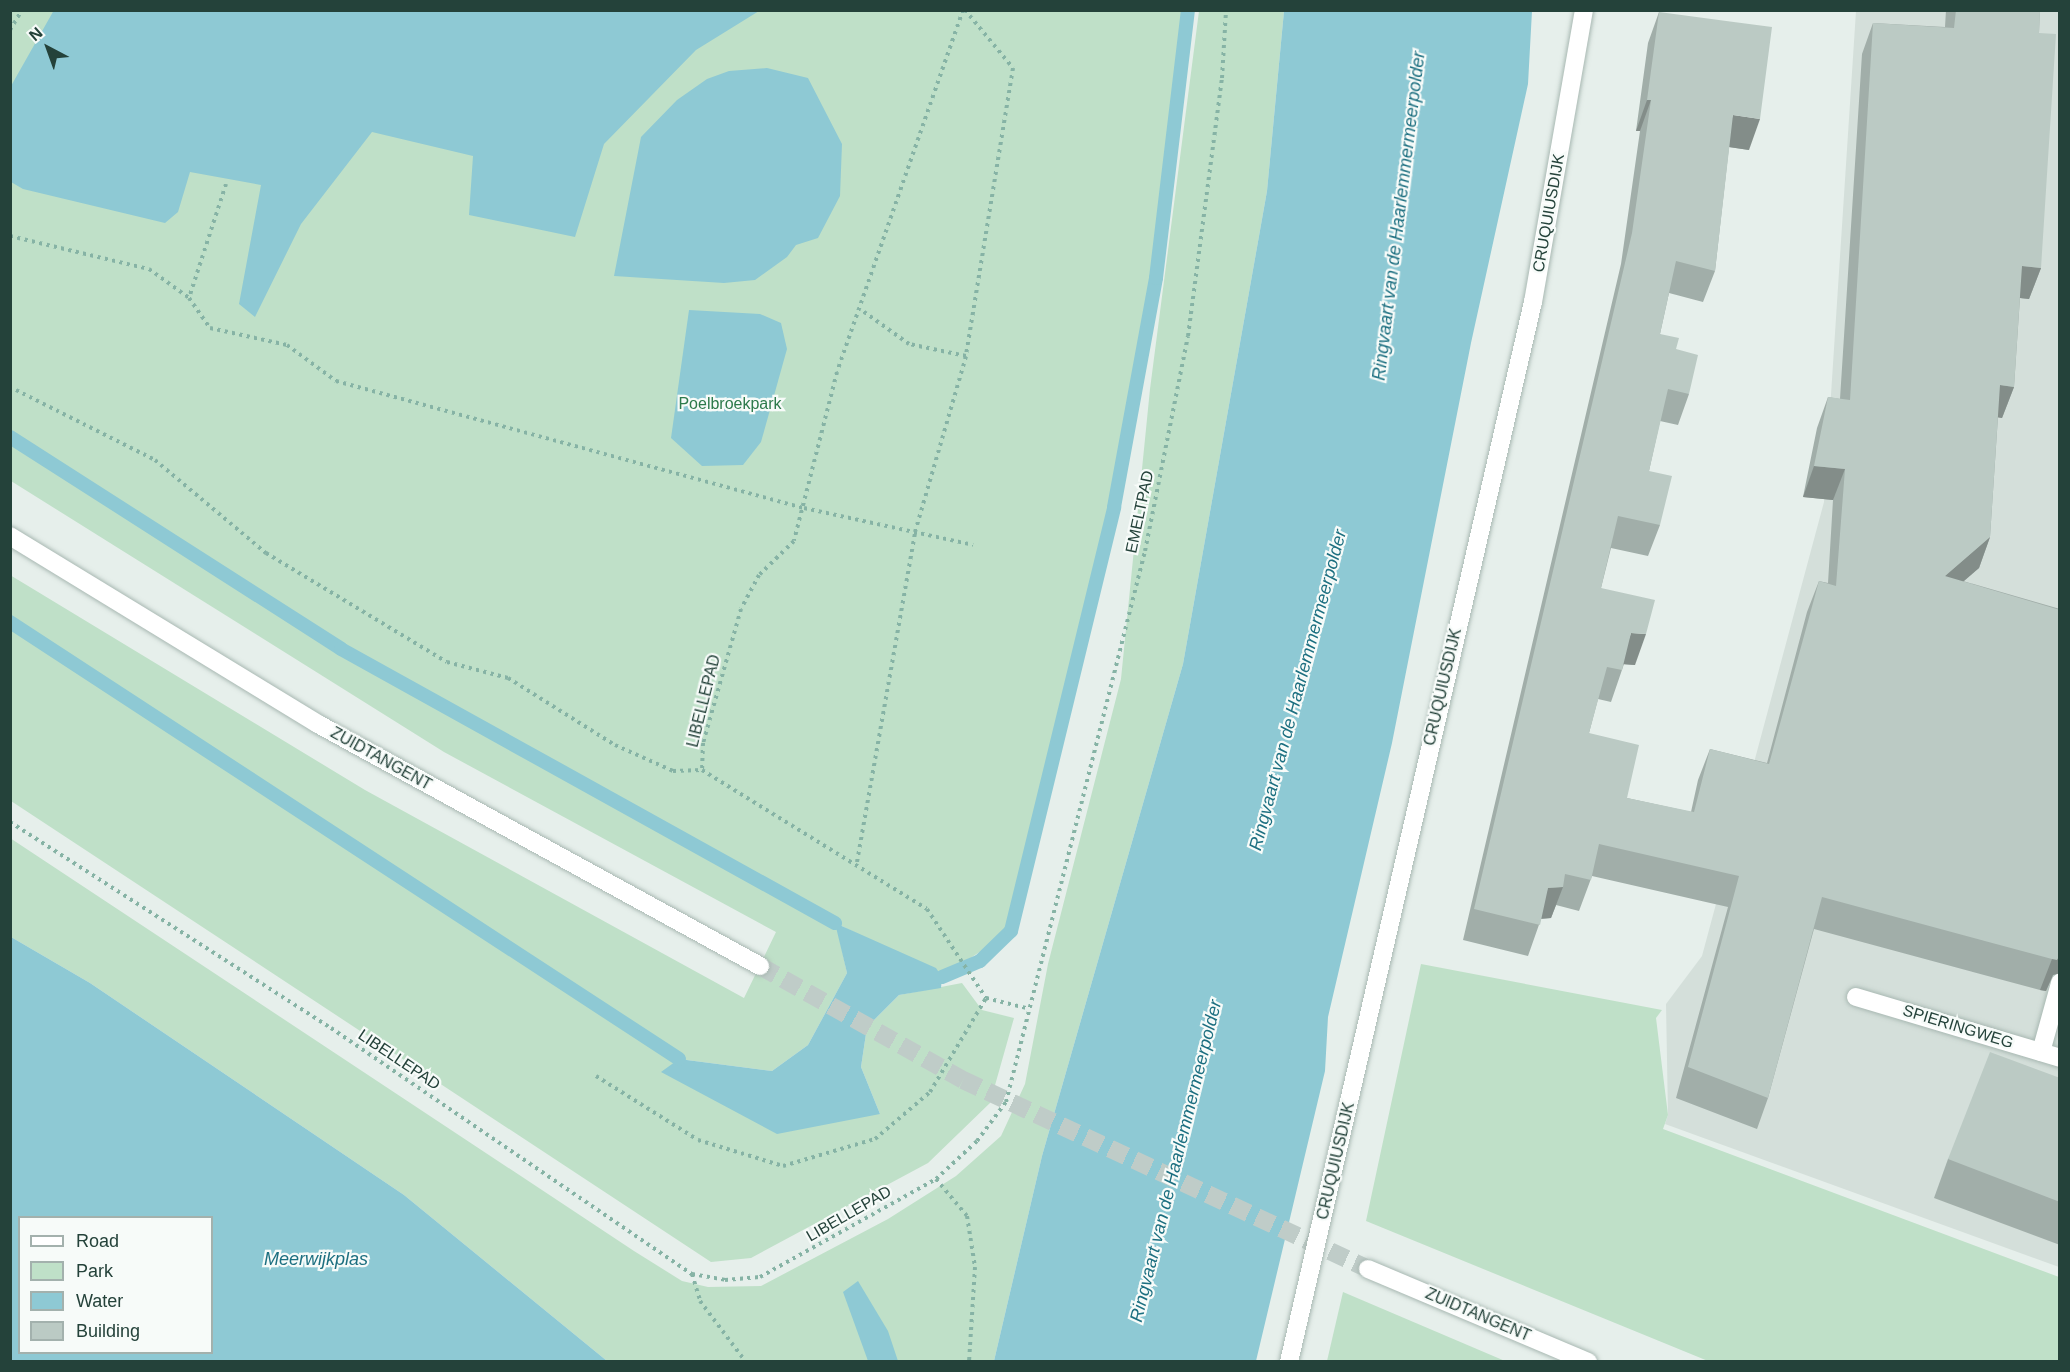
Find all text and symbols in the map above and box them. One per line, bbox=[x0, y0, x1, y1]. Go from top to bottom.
north arrow bbox=[18, 18, 78, 78]
text: N bbox=[26, 24, 46, 44]
water label: Ringvaart van de Haarlemmermeerpolder bbox=[1368, 50, 1430, 382]
street label: CRUQUIUSDIJK bbox=[1529, 152, 1569, 274]
park label: Poelbroekpark bbox=[678, 394, 782, 414]
street label: EMELTPAD bbox=[1122, 469, 1158, 555]
water label: Ringvaart van de Haarlemmermeerpolder bbox=[1245, 527, 1351, 853]
street label: CRUQUIUSDIJK bbox=[1420, 626, 1466, 748]
street label: LIBELLEPAD bbox=[683, 653, 725, 749]
street label: ZUIDTANGENT bbox=[327, 723, 435, 795]
water label: Ringvaart van de Haarlemmermeerpolder bbox=[1125, 998, 1227, 1324]
street label: SPIERINGWEG bbox=[1900, 1001, 2016, 1053]
street label: LIBELLEPAD bbox=[354, 1026, 444, 1094]
street label: CRUQUIUSDIJK bbox=[1313, 1100, 1359, 1222]
street label: LIBELLEPAD bbox=[803, 1182, 895, 1246]
legend bbox=[18, 1216, 213, 1354]
text: Road bbox=[76, 1231, 119, 1251]
water label: Meerwijkplas bbox=[264, 1248, 368, 1270]
text: Park bbox=[76, 1261, 113, 1281]
street label: ZUIDTANGENT bbox=[1422, 1284, 1534, 1346]
text: Water bbox=[76, 1291, 123, 1311]
text: Building bbox=[76, 1321, 140, 1341]

